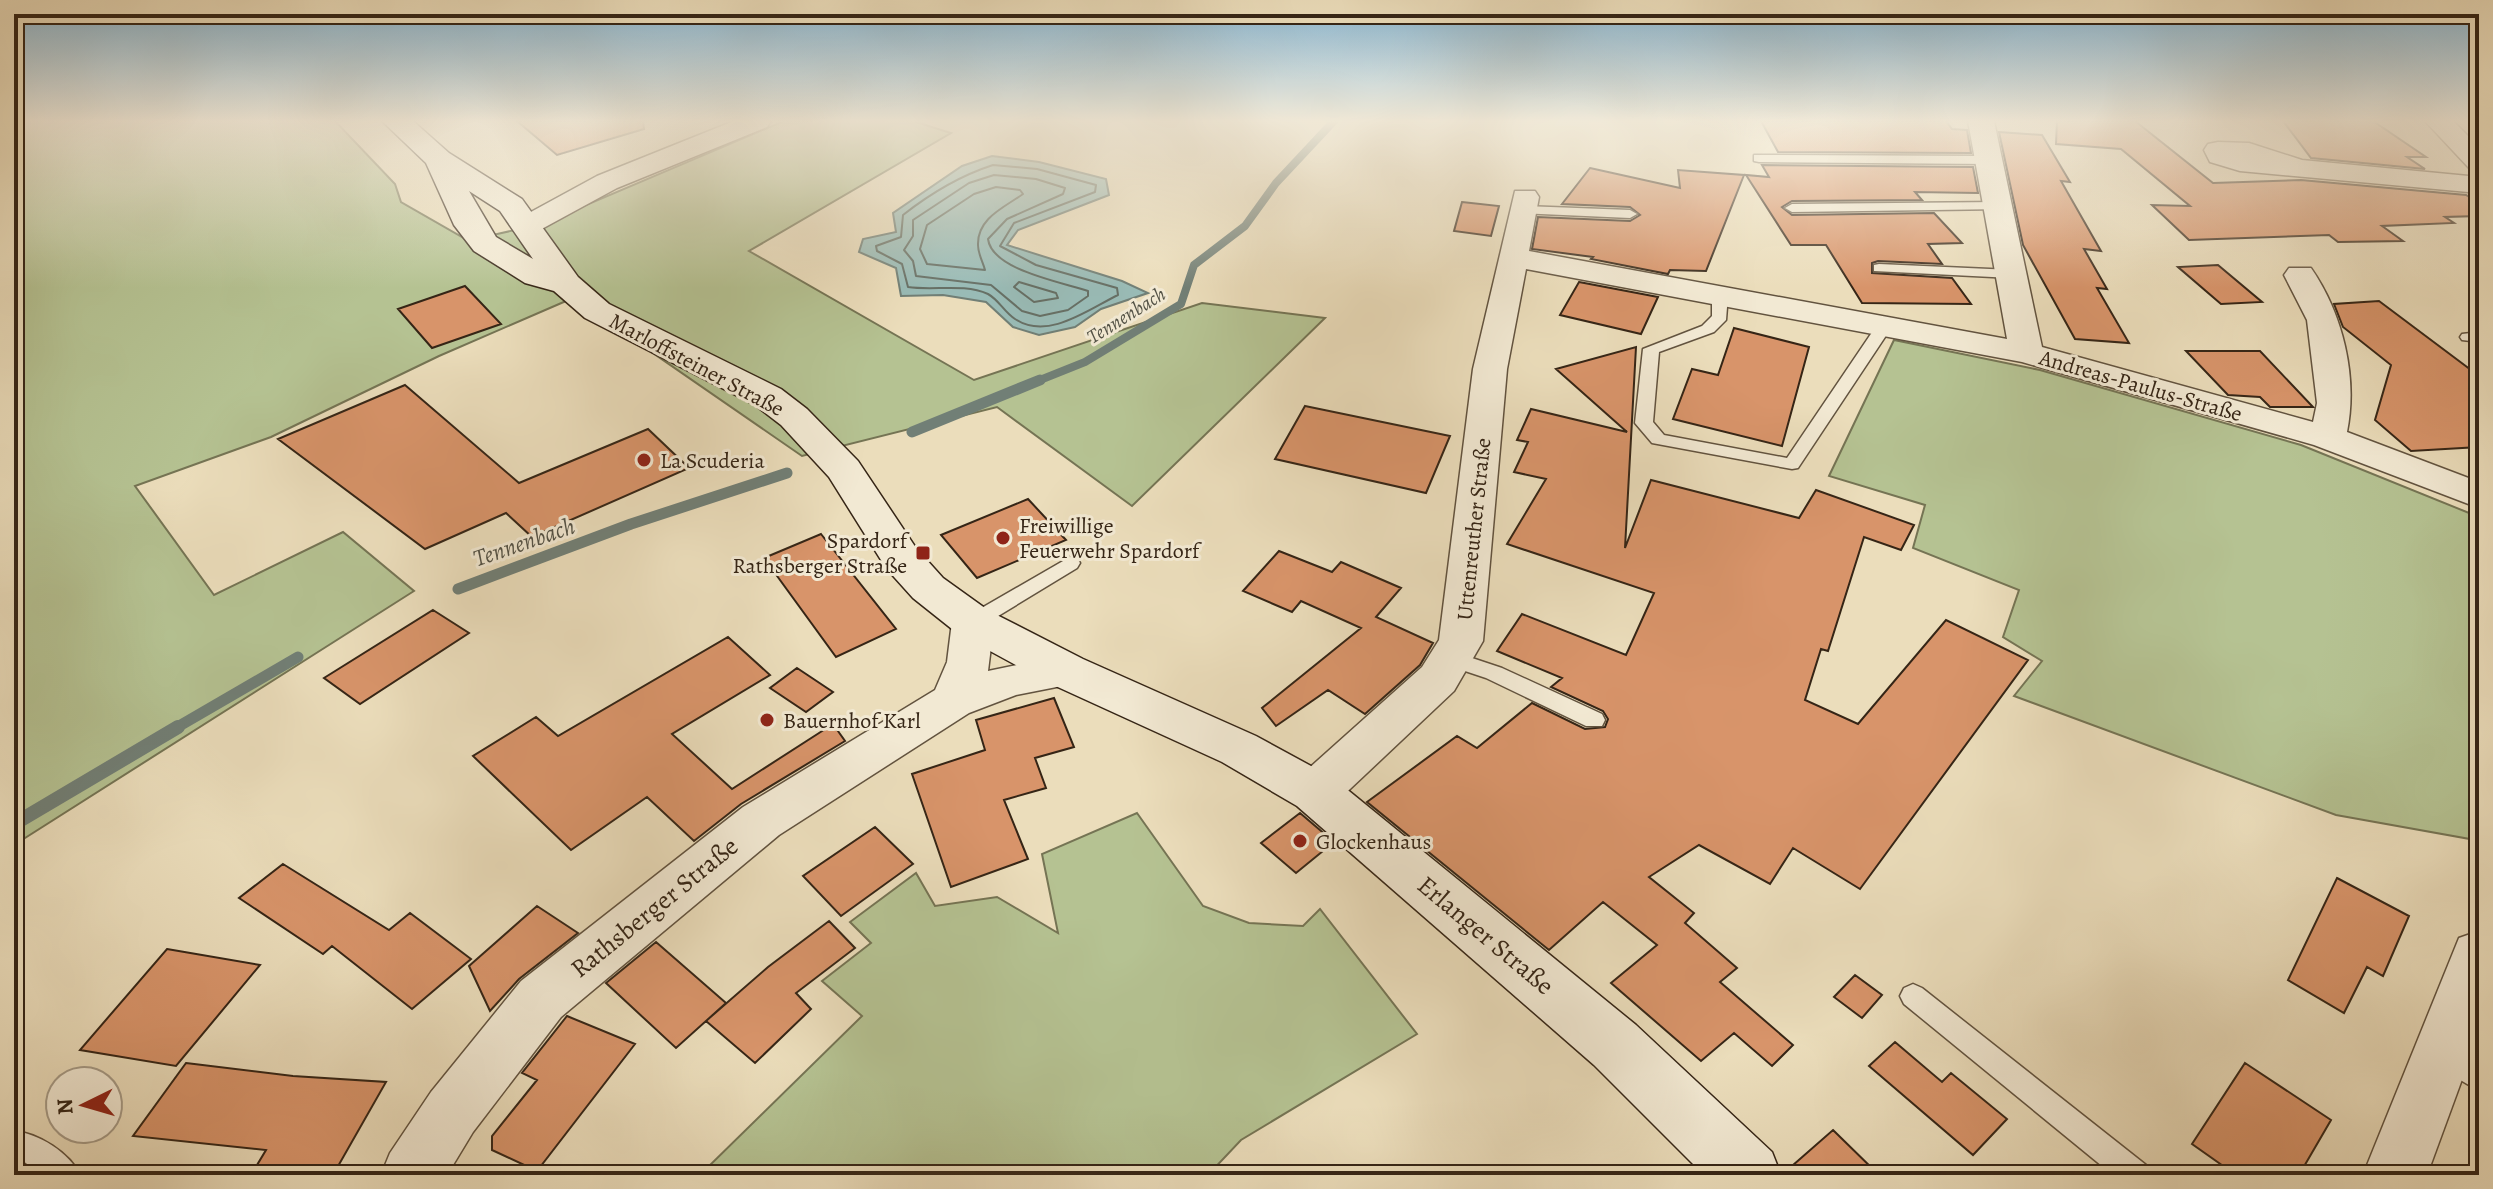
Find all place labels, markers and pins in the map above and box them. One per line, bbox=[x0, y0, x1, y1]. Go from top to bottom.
place label: La Scuderia bbox=[660, 446, 766, 476]
marker: La Scuderia bbox=[635, 451, 653, 469]
place label: Freiwillige Feuerwehr Spardorf bbox=[1019, 511, 1202, 566]
place label: Spardorf Rathsberger Straße bbox=[733, 526, 910, 581]
marker: Freiwillige Feuerwehr Spardorf bbox=[994, 529, 1012, 547]
marker: Spardorf Rathsberger Straße bbox=[914, 544, 932, 562]
place label: Bauernhof Karl bbox=[783, 706, 921, 736]
marker: Bauernhof Karl bbox=[758, 711, 776, 729]
place label: Glockenhaus bbox=[1316, 827, 1431, 857]
marker: Glockenhaus bbox=[1291, 832, 1309, 850]

